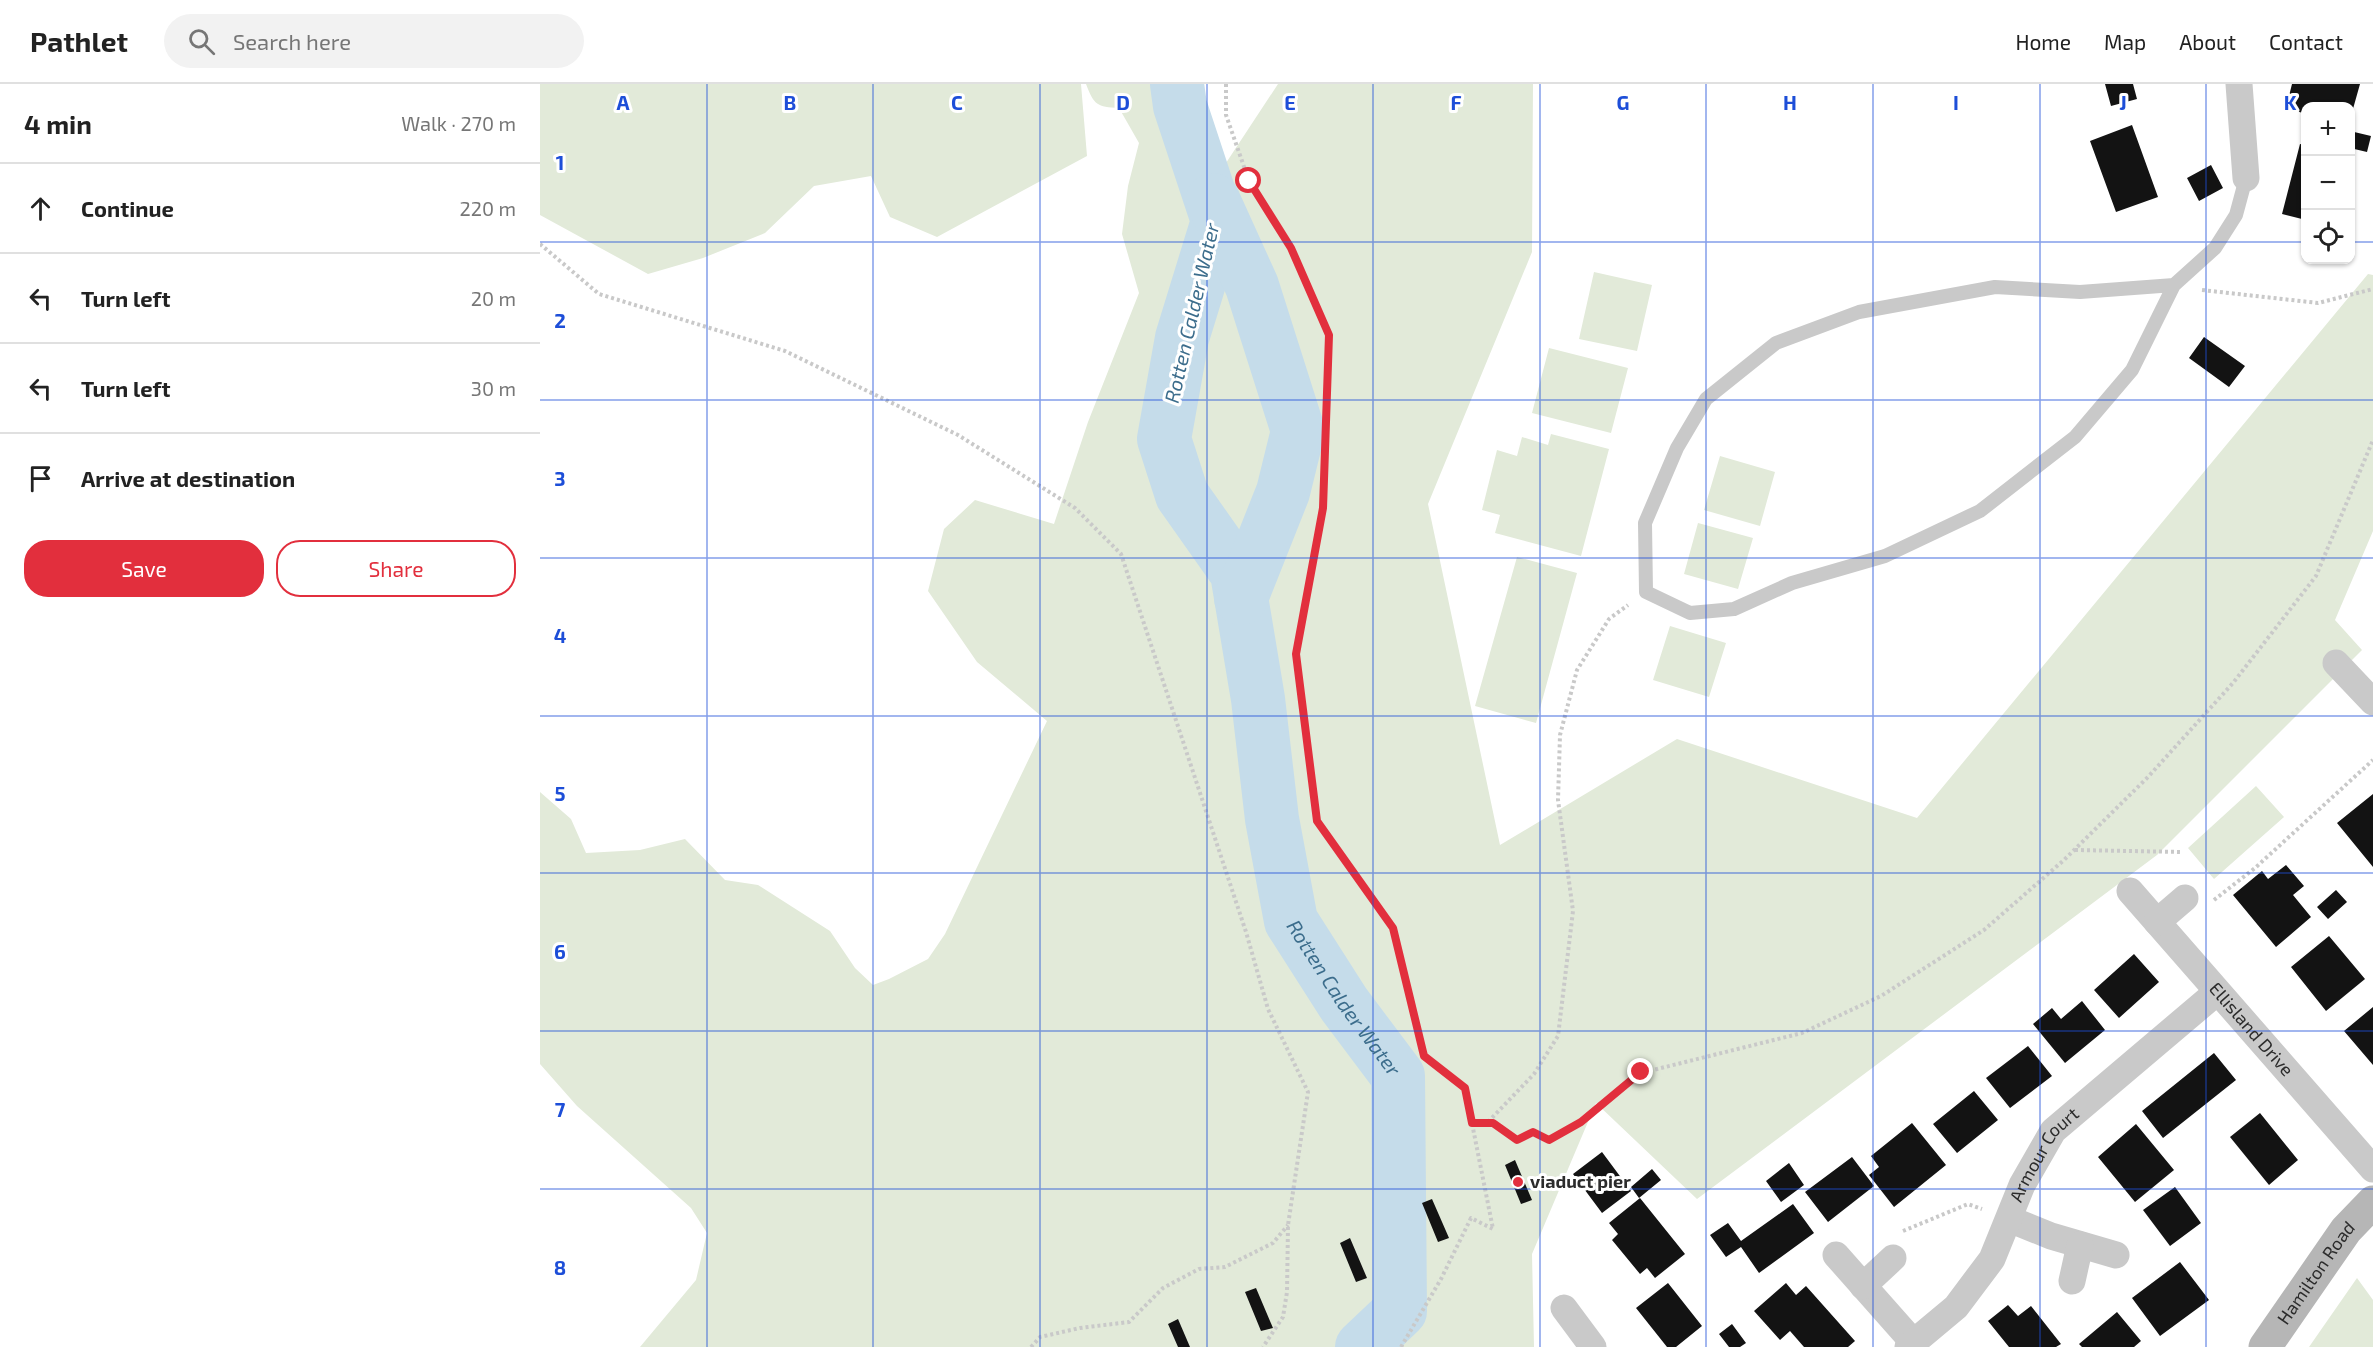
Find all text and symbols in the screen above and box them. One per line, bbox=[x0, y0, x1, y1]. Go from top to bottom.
search box bbox=[164, 14, 584, 68]
text: Pathlet bbox=[30, 24, 128, 58]
icon: search bbox=[185, 25, 218, 58]
text: Search here bbox=[233, 28, 351, 54]
text: Home bbox=[2015, 29, 2071, 54]
text: Map bbox=[2104, 29, 2146, 54]
text: About bbox=[2179, 29, 2236, 54]
text: Contact bbox=[2269, 29, 2343, 54]
text: A bbox=[616, 90, 630, 114]
text: B bbox=[784, 90, 796, 114]
text: C bbox=[951, 90, 963, 114]
text: D bbox=[1116, 90, 1130, 114]
text: E bbox=[1284, 90, 1296, 114]
text: F bbox=[1450, 90, 1462, 114]
text: G bbox=[1617, 90, 1629, 114]
text: H bbox=[1783, 90, 1797, 114]
text: I bbox=[1953, 90, 1959, 114]
text: J bbox=[2119, 90, 2127, 114]
text: K bbox=[2284, 90, 2297, 114]
map controls bbox=[2301, 102, 2355, 264]
button: + bbox=[2301, 102, 2355, 156]
text: 4 min bbox=[24, 108, 92, 139]
text: Walk · 270 m bbox=[401, 111, 516, 135]
text: 1 bbox=[556, 150, 564, 174]
button: − bbox=[2301, 156, 2355, 210]
route start bbox=[1235, 167, 1261, 193]
icon: ahead bbox=[24, 192, 57, 225]
text: Continue bbox=[81, 195, 174, 221]
text: 220 m bbox=[459, 196, 516, 220]
button: locate bbox=[2301, 210, 2355, 264]
water label: Rotten Calder Water bbox=[1159, 219, 1224, 405]
icon: left bbox=[24, 282, 57, 315]
text: Turn left bbox=[81, 285, 170, 311]
text: 20 m bbox=[471, 286, 516, 310]
text: 2 bbox=[554, 308, 566, 332]
icon: left bbox=[24, 372, 57, 405]
text: Turn left bbox=[81, 375, 170, 401]
text: 30 m bbox=[471, 376, 516, 400]
icon: arrive bbox=[24, 462, 57, 495]
text: Arrive at destination bbox=[81, 465, 295, 491]
text: 3 bbox=[554, 466, 566, 490]
button: Save bbox=[24, 540, 264, 597]
button: Share bbox=[276, 540, 516, 597]
text: 4 bbox=[554, 623, 567, 647]
text: 5 bbox=[554, 781, 566, 805]
water label: Rotten Calder Water bbox=[1282, 915, 1407, 1081]
text: 6 bbox=[554, 939, 566, 963]
street label: Ellisland Drive bbox=[2205, 977, 2299, 1080]
route end bbox=[1627, 1058, 1653, 1084]
text: 7 bbox=[555, 1097, 566, 1121]
street label: Armour Court bbox=[2004, 1102, 2083, 1205]
place label: viaduct pier bbox=[1530, 1170, 1631, 1192]
marker: viaduct pier bbox=[1511, 1175, 1525, 1189]
street label: Hamilton Road bbox=[2272, 1216, 2359, 1328]
text: 8 bbox=[554, 1255, 566, 1279]

